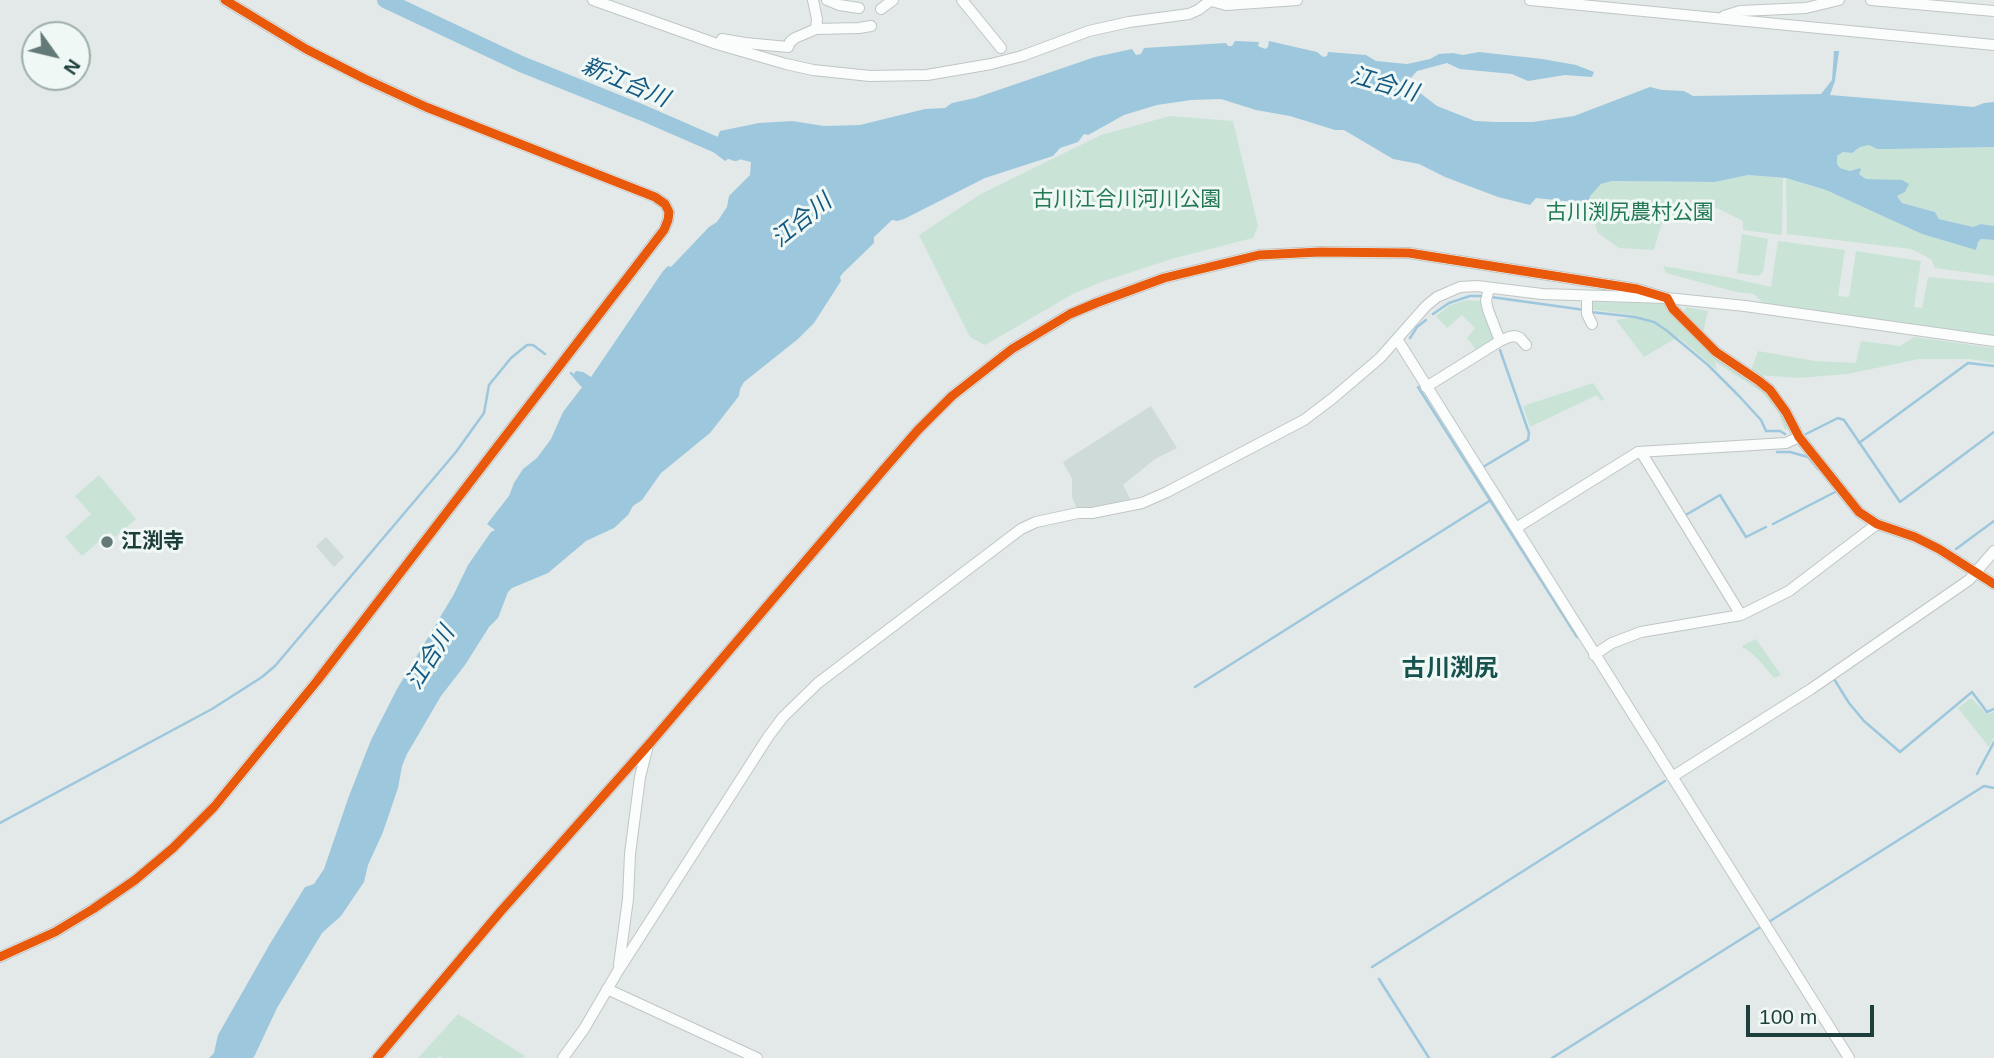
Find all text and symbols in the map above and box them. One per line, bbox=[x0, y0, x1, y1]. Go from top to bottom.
north arrow bbox=[21, 21, 91, 91]
water label: 新江合川 bbox=[577, 52, 673, 114]
text: N bbox=[60, 55, 85, 78]
water label: 江合川 bbox=[1347, 62, 1421, 108]
park label: 古川江合川河川公園 bbox=[1033, 187, 1221, 213]
water label: 江合川 bbox=[767, 189, 837, 253]
park label: 古川渕尻農村公園 bbox=[1546, 200, 1714, 226]
place label: 江渕寺 bbox=[121, 529, 184, 555]
marker: 江渕寺 bbox=[99, 534, 115, 550]
water label: 江合川 bbox=[401, 621, 461, 695]
district label: 古川渕尻 bbox=[1402, 655, 1498, 683]
scale bar bbox=[1749, 992, 1877, 1036]
text: 100 m bbox=[1759, 1005, 1817, 1028]

